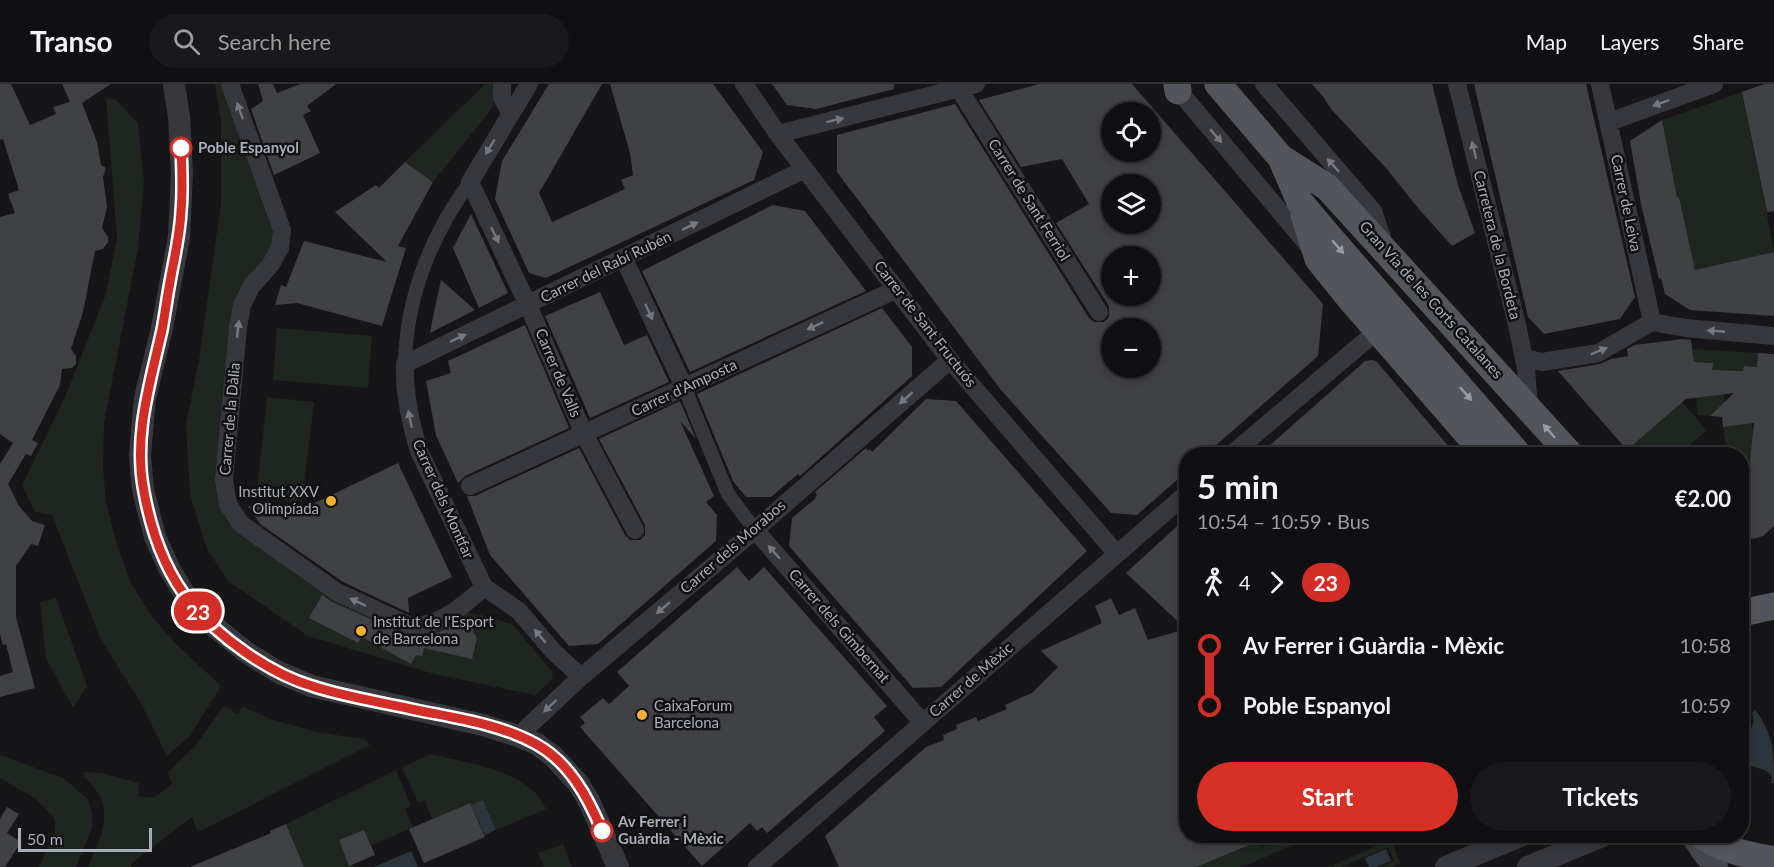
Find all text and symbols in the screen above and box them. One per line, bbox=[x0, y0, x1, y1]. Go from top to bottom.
search box bbox=[149, 14, 569, 68]
text: Transo bbox=[30, 24, 113, 58]
icon: search bbox=[170, 25, 203, 58]
text: Search here bbox=[218, 28, 331, 55]
text: Map bbox=[1526, 29, 1567, 54]
text: Layers bbox=[1600, 29, 1659, 54]
text: Share bbox=[1692, 29, 1744, 54]
one-way arrow bbox=[1652, 99, 1670, 109]
one-way arrow bbox=[235, 102, 244, 120]
map controls bbox=[1101, 102, 1161, 378]
button: locate bbox=[1101, 102, 1161, 162]
one-way arrow bbox=[826, 115, 844, 125]
one-way arrow bbox=[1209, 128, 1222, 143]
street label: Carrer de Sant Ferriol bbox=[985, 135, 1075, 264]
marker: Poble Espanyol bbox=[170, 137, 192, 159]
place label: Poble Espanyol bbox=[198, 138, 299, 156]
one-way arrow bbox=[484, 139, 495, 155]
one-way arrow bbox=[1468, 141, 1478, 159]
street label: Carrer de Leiva bbox=[1608, 153, 1646, 253]
one-way arrow bbox=[1327, 157, 1340, 173]
street label: Carretera de la Bordeta bbox=[1471, 168, 1525, 321]
button: layers bbox=[1101, 174, 1161, 234]
street label: Gran Via de les Corts Catalanes bbox=[1356, 217, 1507, 382]
one-way arrow bbox=[682, 221, 699, 231]
one-way arrow bbox=[490, 226, 499, 243]
street label: Carrer del Rabí Rubén bbox=[537, 227, 674, 306]
one-way arrow bbox=[1331, 239, 1344, 254]
button: + bbox=[1101, 246, 1161, 306]
street label: Carrer de Sant Fructuós bbox=[871, 257, 981, 390]
one-way arrow bbox=[644, 303, 653, 320]
button: − bbox=[1101, 318, 1161, 378]
one-way arrow bbox=[233, 319, 243, 338]
one-way arrow bbox=[807, 322, 824, 331]
street label: Carrer de Valls bbox=[532, 326, 586, 420]
one-way arrow bbox=[1706, 326, 1725, 336]
one-way arrow bbox=[449, 334, 466, 343]
one-way arrow bbox=[1591, 346, 1609, 356]
street label: Carrer d'Amposta bbox=[628, 355, 739, 419]
street label: Carrer de la Dàlia bbox=[215, 362, 243, 476]
one-way arrow bbox=[1459, 386, 1472, 401]
one-way arrow bbox=[899, 391, 914, 404]
one-way arrow bbox=[405, 409, 415, 428]
one-way arrow bbox=[1543, 424, 1556, 439]
street label: Carrer dels Montfar bbox=[409, 436, 479, 562]
text: 5 min bbox=[1197, 466, 1279, 506]
place label: Institut XXV Olimpíada bbox=[238, 482, 320, 517]
text: €2.00 bbox=[1675, 485, 1731, 512]
marker: Institut XXV Olimpíada bbox=[324, 494, 338, 508]
street label: Carrer dels Morabos bbox=[676, 496, 789, 597]
text: 10:54 – 10:59 · Bus bbox=[1197, 509, 1370, 533]
one-way arrow bbox=[768, 545, 781, 560]
street label: Carrer dels Gimbernat bbox=[785, 565, 894, 686]
icon: walk bbox=[1197, 566, 1230, 599]
icon: forward bbox=[1260, 566, 1293, 599]
text: 4 bbox=[1239, 570, 1251, 594]
text: 23 bbox=[1314, 570, 1338, 595]
line badge: 23 bbox=[171, 592, 225, 630]
one-way arrow bbox=[350, 598, 367, 607]
text: 23 bbox=[186, 599, 210, 624]
one-way arrow bbox=[656, 601, 671, 614]
place label: Institut de l'Esport de Barcelona bbox=[373, 612, 494, 647]
marker: Institut de l'Esport de Barcelona bbox=[354, 624, 368, 638]
one-way arrow bbox=[533, 628, 546, 644]
text: Av Ferrer i Guàrdia - Mèxic bbox=[1243, 632, 1504, 659]
text: 10:58 bbox=[1680, 633, 1731, 657]
street label: Carrer de Mèxic bbox=[925, 638, 1016, 720]
text: Poble Espanyol bbox=[1243, 692, 1391, 719]
text: 10:59 bbox=[1680, 693, 1731, 717]
place label: CaixaForum Barcelona bbox=[654, 696, 732, 731]
one-way arrow bbox=[542, 699, 557, 713]
marker: CaixaForum Barcelona bbox=[635, 708, 649, 722]
button: Start bbox=[1197, 762, 1458, 831]
button: Tickets bbox=[1470, 762, 1731, 831]
place label: Av Ferrer i Guàrdia - Mèxic bbox=[617, 812, 724, 847]
marker: Av Ferrer i Guàrdia - Mèxic bbox=[591, 820, 613, 842]
scale bar bbox=[18, 825, 152, 852]
text: 50 m bbox=[27, 829, 63, 848]

